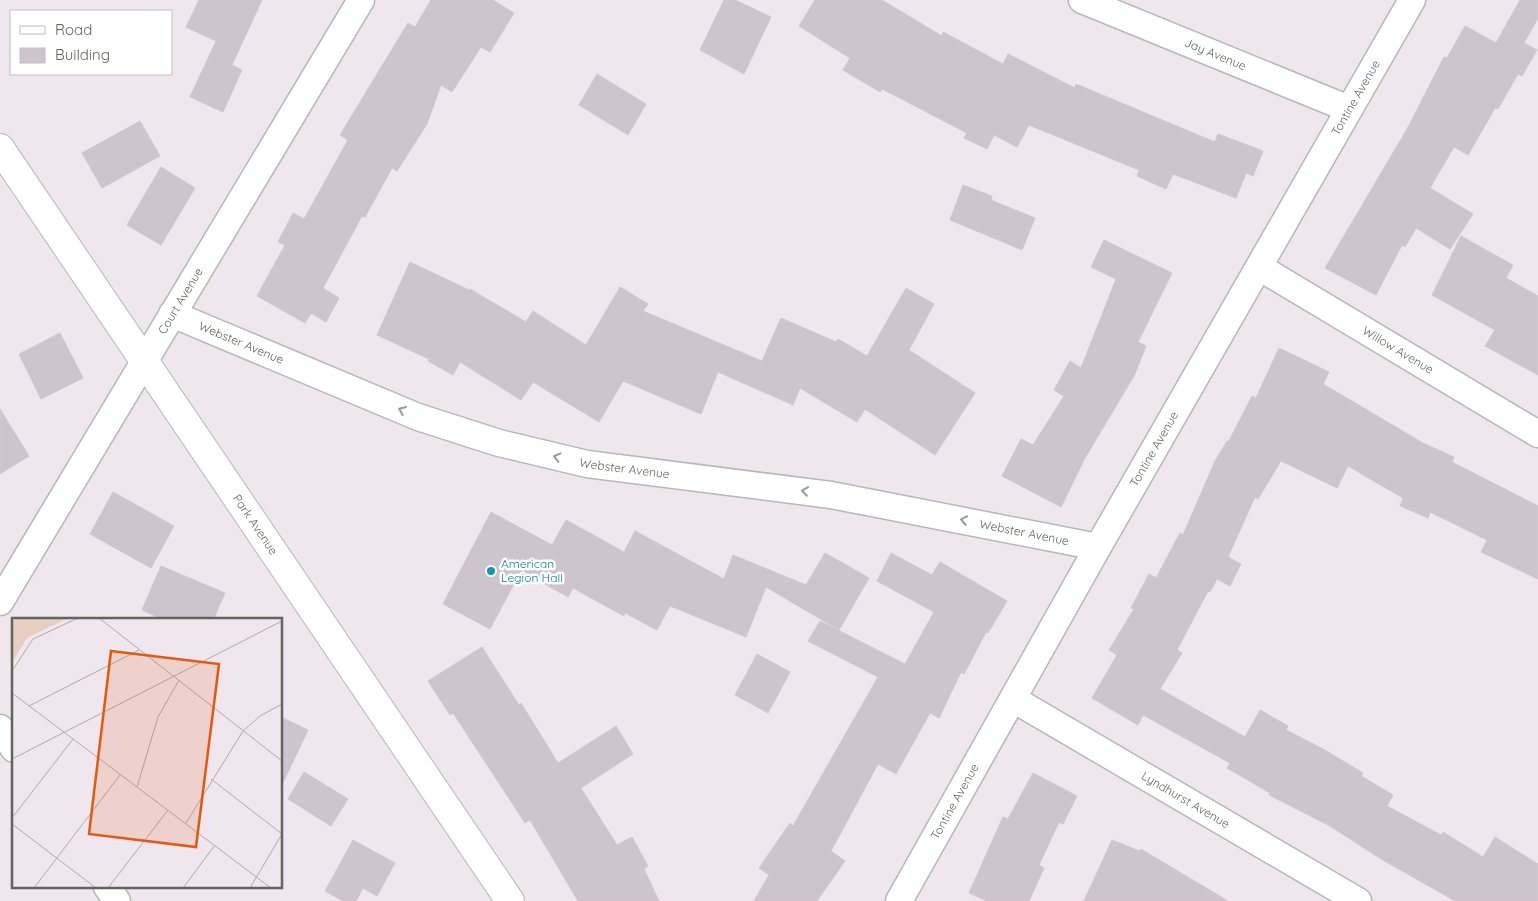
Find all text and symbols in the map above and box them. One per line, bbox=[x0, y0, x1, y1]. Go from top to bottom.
legend bbox=[10, 10, 172, 75]
text: Road bbox=[55, 20, 92, 39]
street label: Jay Avenue bbox=[1182, 35, 1249, 73]
text: Building bbox=[55, 45, 110, 64]
street label: Tontine Avenue bbox=[1328, 57, 1383, 138]
street label: Court Avenue bbox=[154, 265, 206, 337]
street label: Webster Avenue bbox=[197, 318, 286, 367]
street label: Willow Avenue bbox=[1360, 323, 1437, 377]
one-way arrow bbox=[398, 406, 407, 416]
street label: Tontine Avenue bbox=[1126, 408, 1181, 489]
one-way arrow bbox=[553, 452, 562, 463]
street label: Webster Avenue bbox=[578, 454, 671, 481]
one-way arrow bbox=[800, 486, 808, 497]
street label: Park Avenue bbox=[230, 491, 281, 558]
one-way arrow bbox=[960, 516, 969, 526]
street label: Webster Avenue bbox=[978, 516, 1071, 548]
place label: American Legion Hall bbox=[501, 556, 563, 585]
marker: American Legion Hall bbox=[485, 565, 497, 577]
inset map bbox=[12, 618, 282, 888]
street label: Tontine Avenue bbox=[927, 761, 982, 842]
street label: Lyndhurst Avenue bbox=[1139, 768, 1233, 831]

